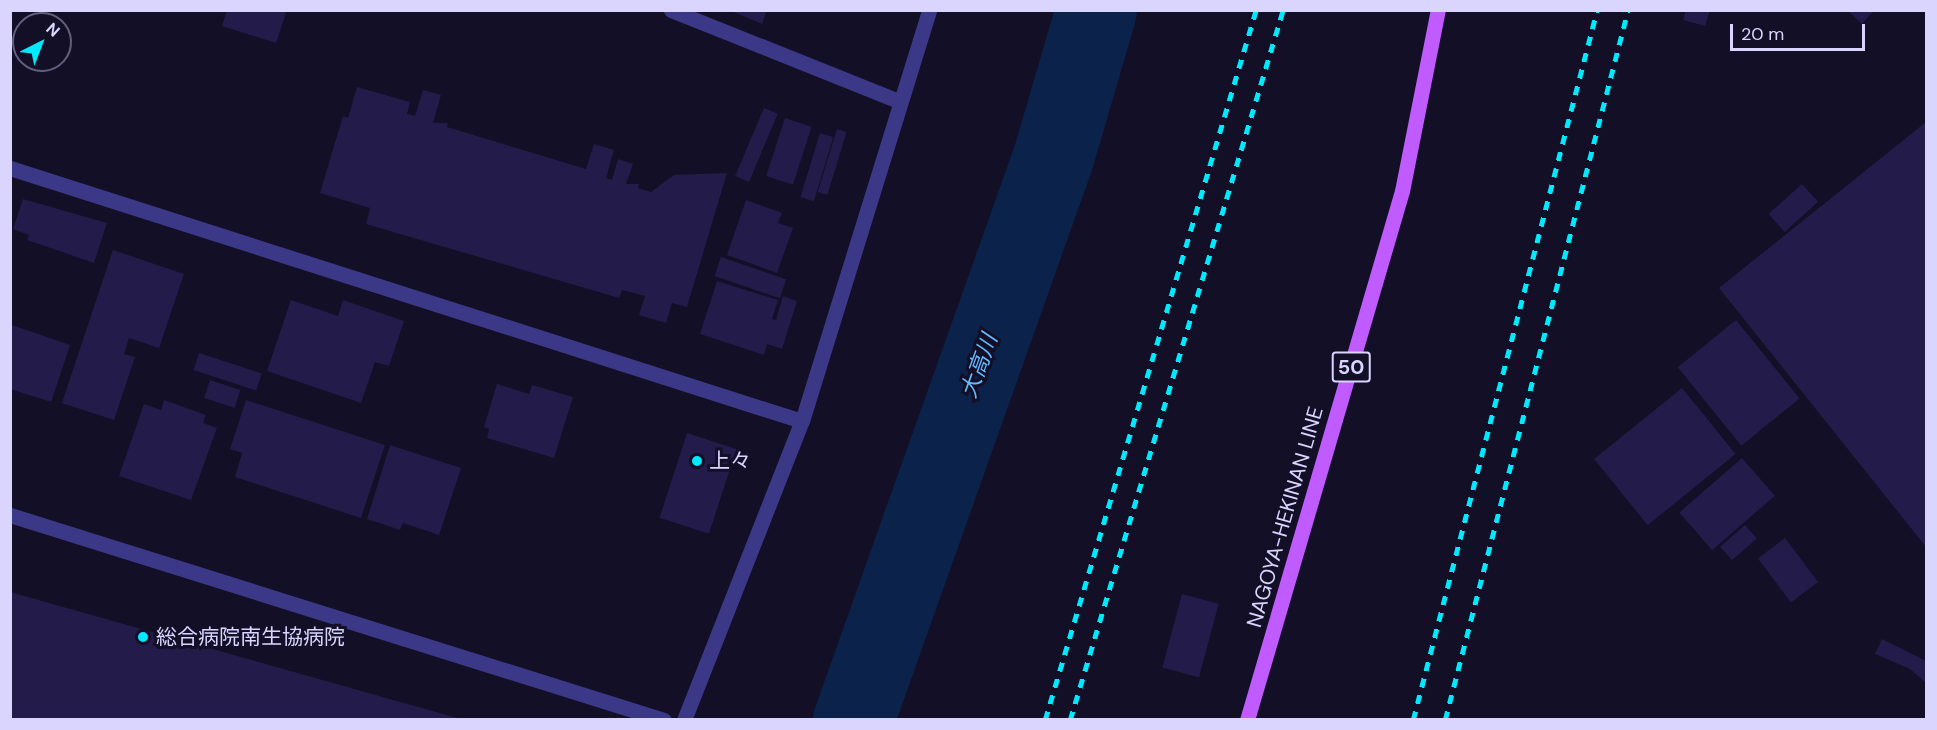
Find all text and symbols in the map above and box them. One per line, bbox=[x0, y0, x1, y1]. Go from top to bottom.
north arrow bbox=[12, 12, 72, 72]
scale bar bbox=[1733, 12, 1868, 50]
text: N bbox=[42, 18, 64, 41]
text: 20 m bbox=[1741, 22, 1784, 46]
water label: 大高川 bbox=[955, 330, 1003, 402]
road number: 50 bbox=[1332, 350, 1370, 384]
street label: NAGOYA-HEKINAN LINE bbox=[1241, 404, 1329, 630]
place label: 上々 bbox=[709, 448, 751, 474]
marker: 上々 bbox=[690, 454, 704, 468]
place label: 総合病院南生協病院 bbox=[156, 624, 345, 650]
marker: 総合病院南生協病院 bbox=[134, 628, 152, 646]

